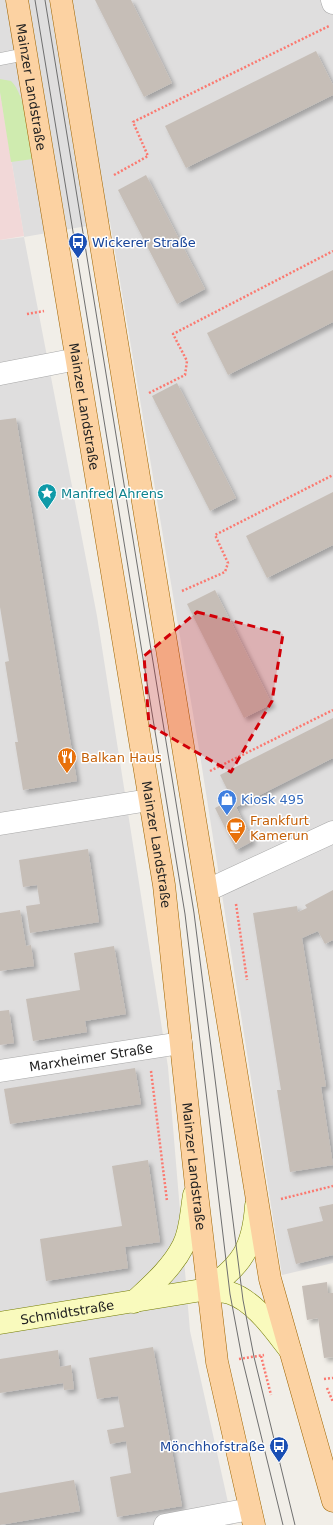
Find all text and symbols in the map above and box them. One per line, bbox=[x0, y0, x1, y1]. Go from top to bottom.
street label: Mainzer Landstraße bbox=[13, 22, 49, 151]
bus stop icon: Wickerer Straße bbox=[67, 231, 89, 259]
place label: Wickerer Straße bbox=[92, 235, 196, 250]
street label: Mainzer Landstraße bbox=[67, 342, 102, 471]
place icon: Manfred Ahrens bbox=[36, 482, 58, 510]
place label: Manfred Ahrens bbox=[61, 486, 164, 501]
restaurant icon: Balkan Haus bbox=[56, 746, 78, 774]
place label: Balkan Haus bbox=[81, 750, 162, 765]
street label: Mainzer Landstraße bbox=[139, 780, 174, 909]
shop icon: Kiosk 495 bbox=[216, 788, 238, 816]
place label: Kiosk 495 bbox=[241, 792, 304, 807]
place label: Frankfurt Kamerun bbox=[250, 813, 309, 843]
cafe icon: Frankfurt Kamerun bbox=[225, 816, 247, 844]
street label: Marxheimer Straße bbox=[28, 1040, 154, 1074]
street label: Mainzer Landstraße bbox=[180, 1102, 209, 1231]
street label: Schmidtstraße bbox=[19, 1297, 115, 1327]
bus stop icon: Mönchhofstraße bbox=[268, 1435, 290, 1463]
place label: Mönchhofstraße bbox=[160, 1439, 265, 1454]

